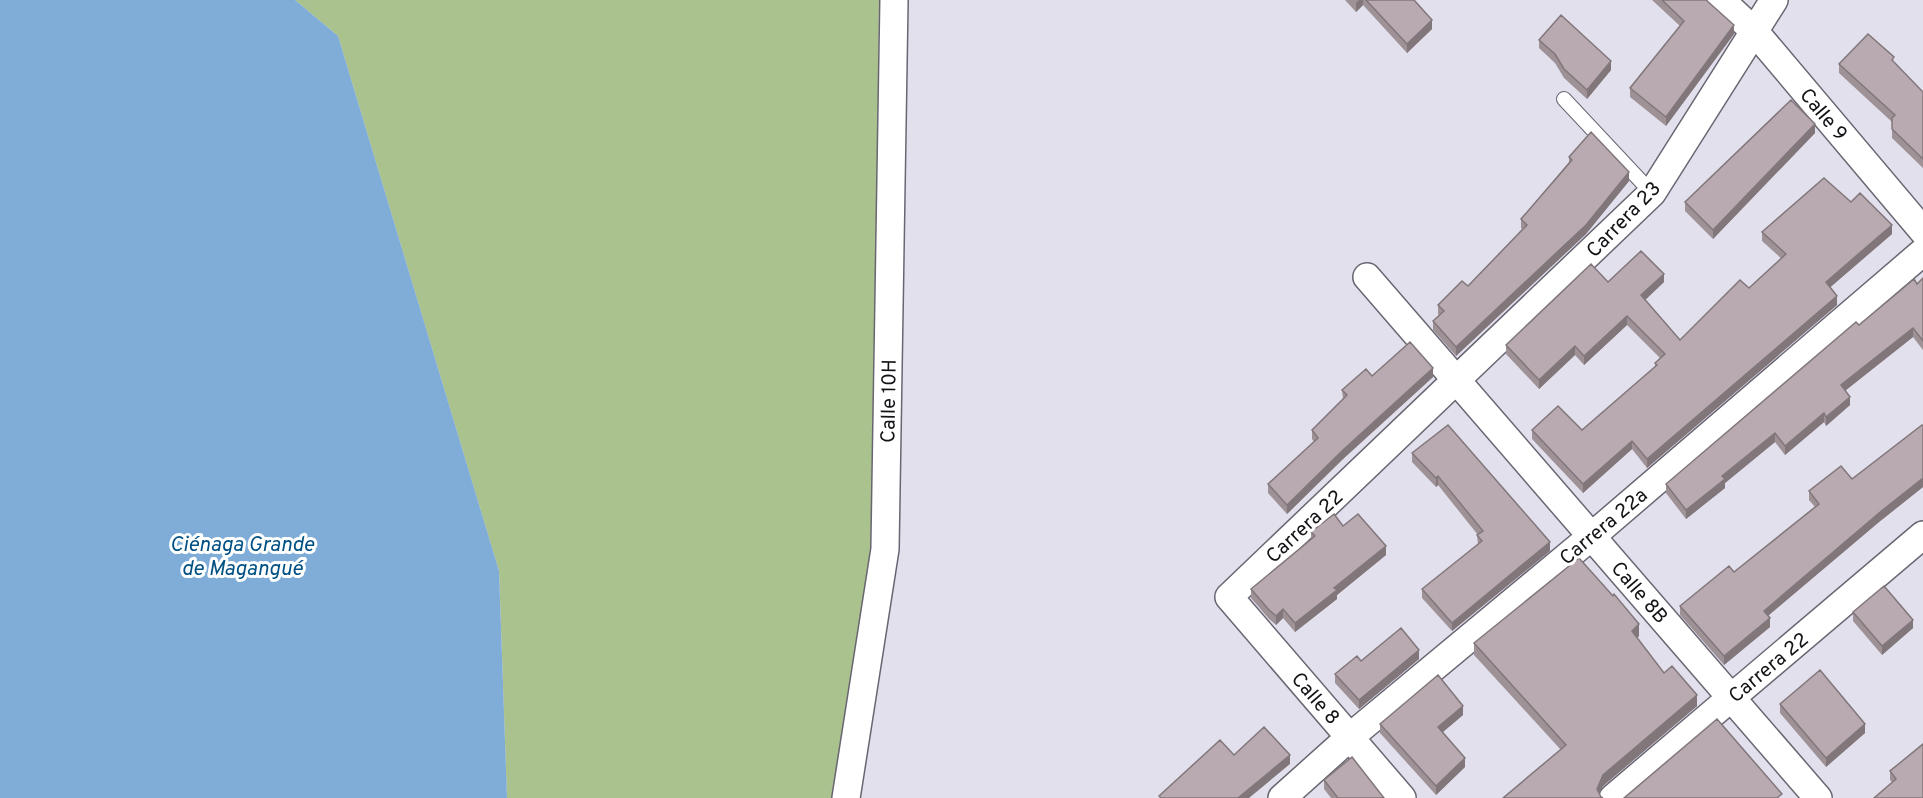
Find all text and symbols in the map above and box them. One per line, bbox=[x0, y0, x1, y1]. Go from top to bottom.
street label: Calle 9 bbox=[1793, 83, 1852, 147]
street label: Carrera 23 bbox=[1582, 177, 1667, 264]
street label: Calle 10H bbox=[876, 359, 904, 443]
street label: Carrera 22a bbox=[1555, 483, 1654, 572]
street label: Carrera 22 bbox=[1261, 485, 1350, 570]
water label: Ciénaga Grande de Magangué bbox=[170, 532, 315, 583]
street label: Calle 8B bbox=[1604, 557, 1673, 630]
street label: Carrera 22 bbox=[1724, 627, 1815, 710]
street label: Calle 8 bbox=[1284, 668, 1345, 731]

